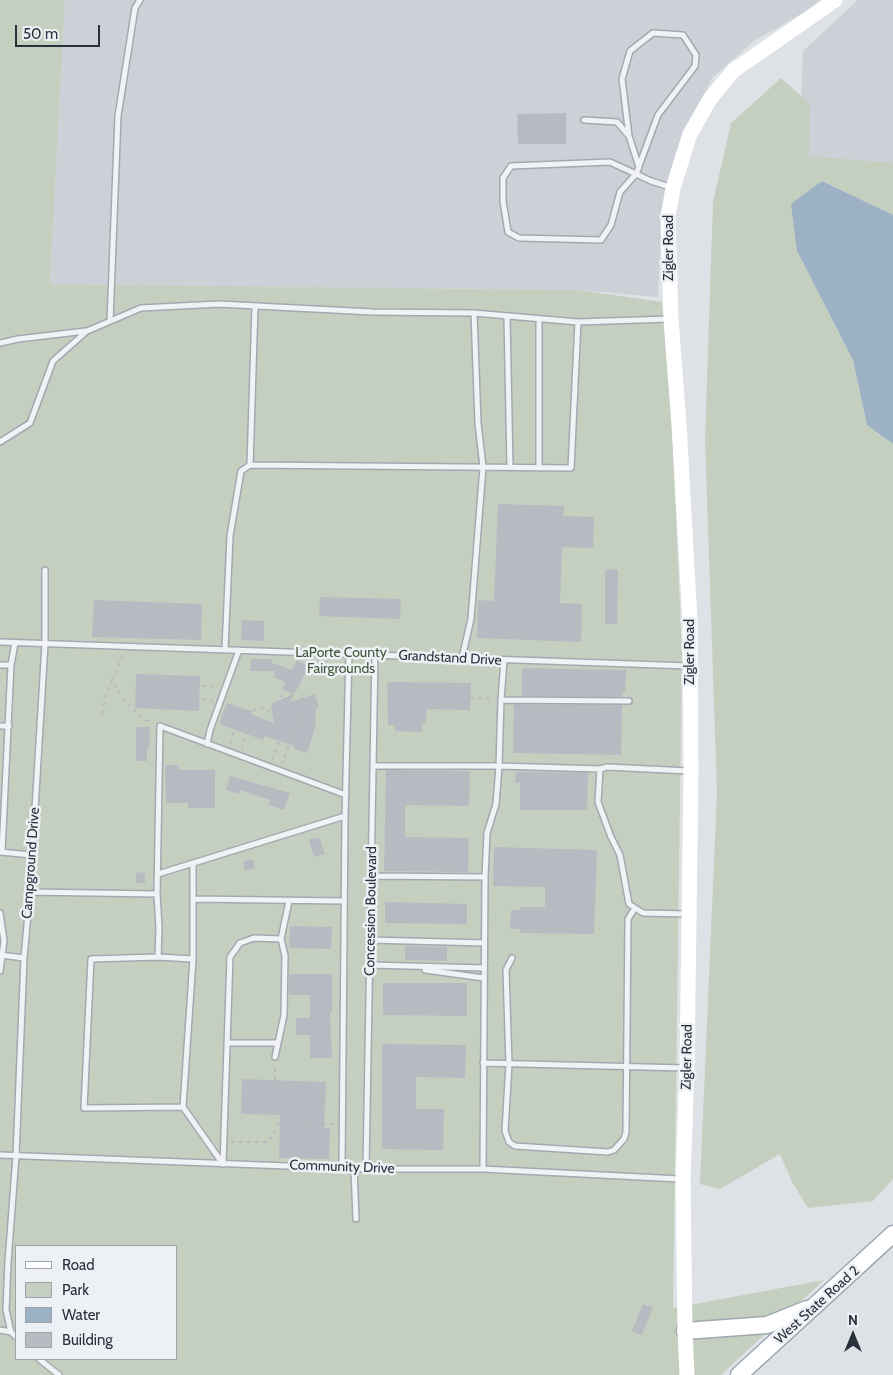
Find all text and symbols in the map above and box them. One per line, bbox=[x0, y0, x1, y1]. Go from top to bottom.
scale bar bbox=[18, 15, 102, 47]
text: 50 m bbox=[23, 25, 58, 43]
street label: Zigler Road bbox=[661, 215, 677, 281]
street label: Zigler Road bbox=[682, 619, 698, 685]
park label: LaPorte County Fairgrounds bbox=[295, 645, 387, 678]
street label: Grandstand Drive bbox=[398, 647, 502, 669]
street label: Campground Drive bbox=[19, 807, 43, 919]
street label: Concession Boulevard bbox=[361, 846, 381, 976]
street label: Zigler Road bbox=[678, 1024, 696, 1090]
street label: Community Drive bbox=[289, 1157, 395, 1177]
legend bbox=[15, 1245, 178, 1360]
text: Road bbox=[62, 1256, 95, 1274]
street label: West State Road 2 bbox=[771, 1262, 863, 1348]
text: Park bbox=[62, 1281, 89, 1299]
text: Water bbox=[62, 1306, 100, 1324]
north arrow bbox=[828, 1310, 878, 1360]
text: N bbox=[848, 1311, 858, 1329]
text: Building bbox=[62, 1331, 113, 1349]

